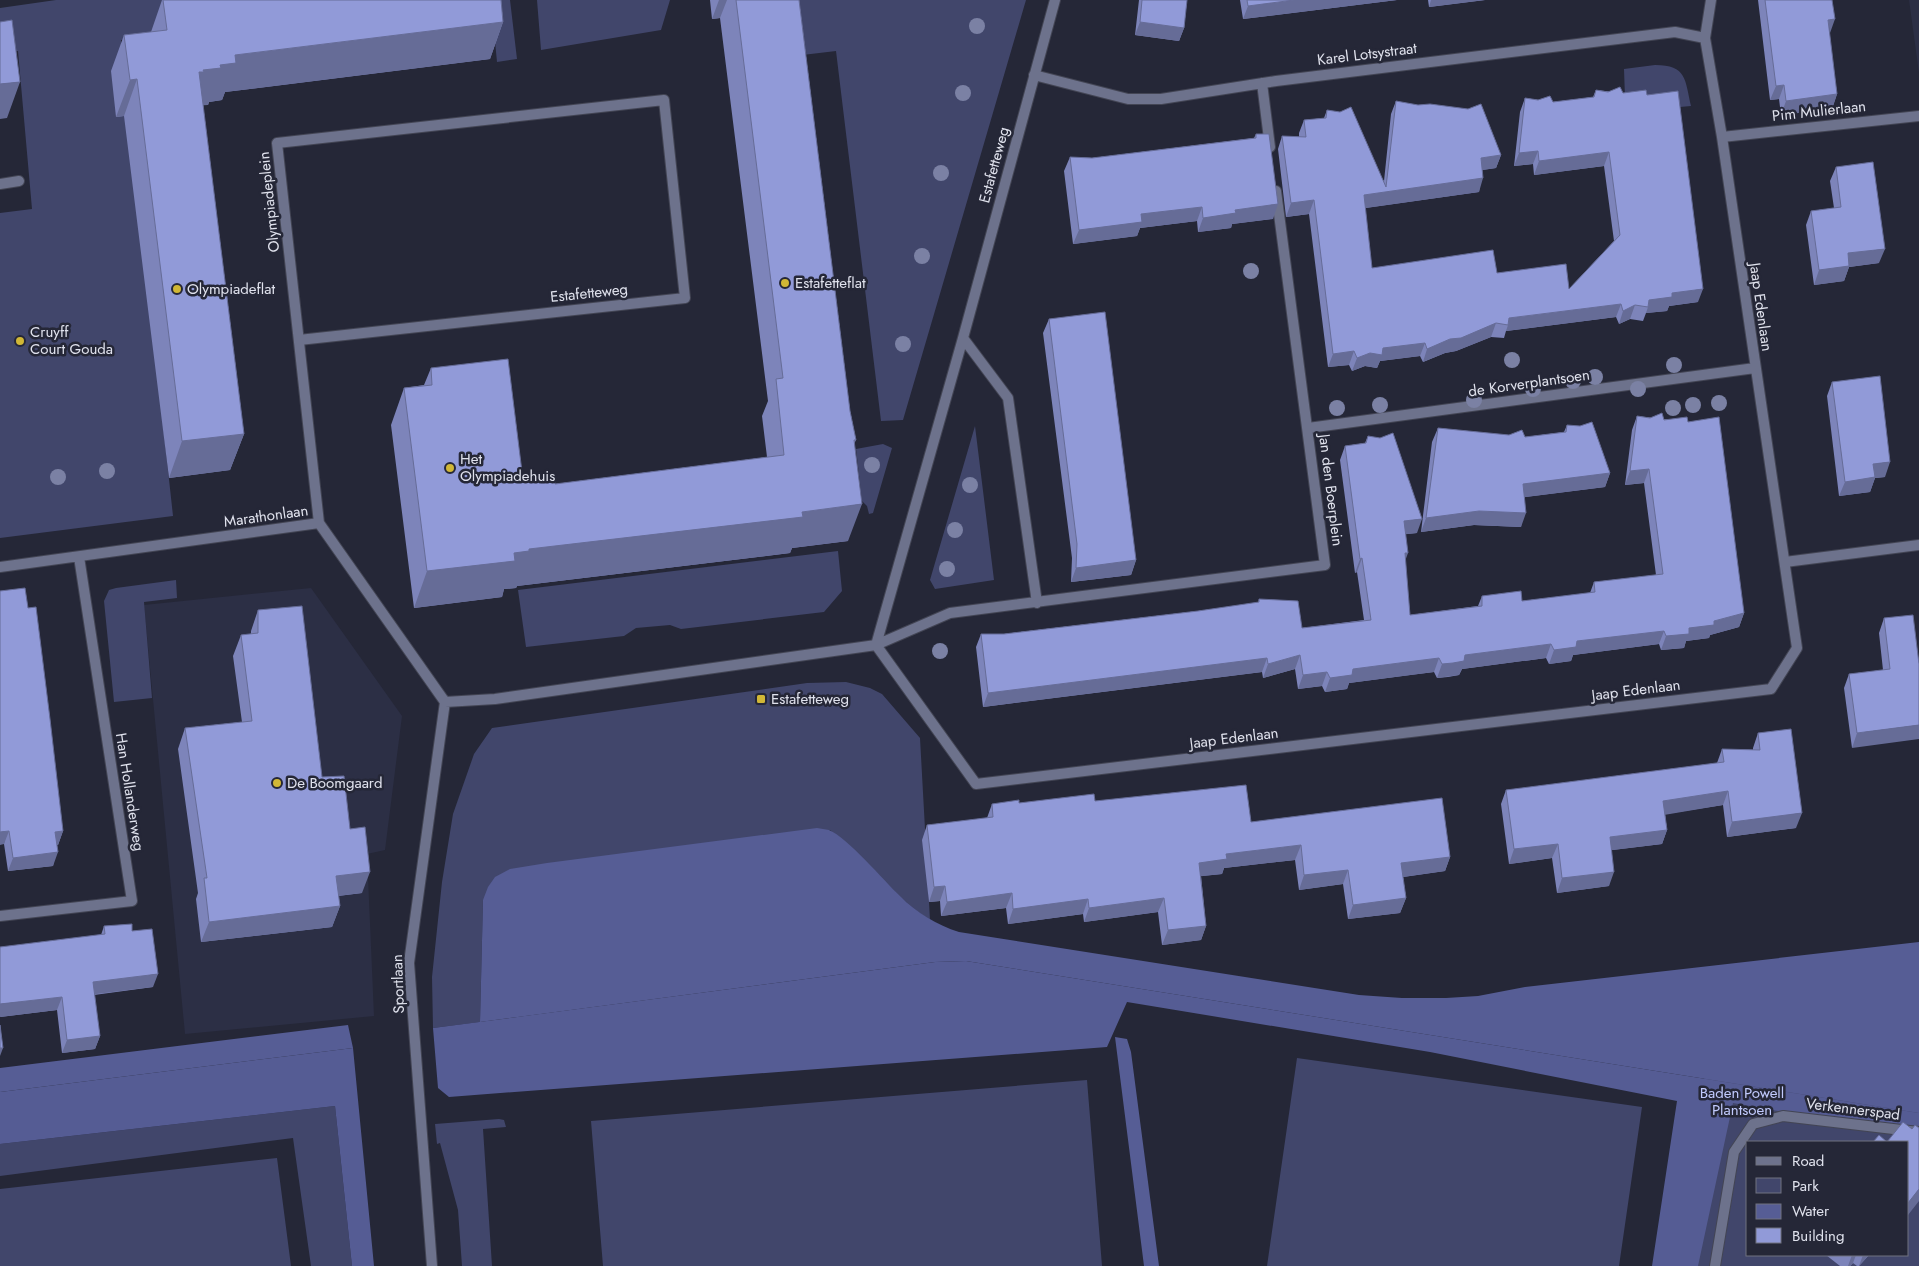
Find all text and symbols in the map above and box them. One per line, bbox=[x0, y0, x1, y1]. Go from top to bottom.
street label: Karel Lotsystraat bbox=[1316, 37, 1418, 71]
street label: Pim Mulierlaan bbox=[1771, 95, 1867, 127]
street label: Estafetteweg bbox=[973, 124, 1015, 206]
street label: Olympiadeplein bbox=[253, 151, 285, 253]
street label: Jaap Edenlaan bbox=[1744, 259, 1778, 353]
place label: Estafetteflat bbox=[795, 272, 866, 294]
marker: Estafetteflat bbox=[779, 277, 791, 289]
place label: Olympiadeflat bbox=[187, 278, 275, 300]
street label: Estafetteweg bbox=[549, 278, 629, 308]
marker: Olympiadeflat bbox=[171, 283, 183, 295]
place label: Cruyff Court Gouda bbox=[30, 321, 113, 360]
marker: Cruyff Court Gouda bbox=[14, 335, 26, 347]
street label: de Korverplantsoen bbox=[1467, 364, 1591, 402]
street label: Jan den Boerplein bbox=[1313, 431, 1349, 547]
place label: Het Olympiadehuis bbox=[460, 448, 555, 487]
marker: Het Olympiadehuis bbox=[444, 462, 456, 474]
street label: Marathonlaan bbox=[222, 499, 310, 533]
street label: Jaap Edenlaan bbox=[1588, 674, 1682, 707]
place label: Estafetteweg bbox=[771, 688, 849, 710]
marker: Estafetteweg bbox=[755, 693, 767, 705]
street label: Jaap Edenlaan bbox=[1186, 722, 1280, 755]
street label: Han Hollanderweg bbox=[110, 731, 150, 853]
place label: De Boomgaard bbox=[287, 772, 383, 794]
marker: De Boomgaard bbox=[271, 777, 283, 789]
street label: Sportlaan bbox=[386, 954, 410, 1014]
park label: Baden Powell Plantsoen bbox=[1700, 1082, 1784, 1121]
street label: Verkennerspad bbox=[1805, 1092, 1901, 1126]
legend bbox=[1746, 1141, 1909, 1256]
text: Road bbox=[1792, 1150, 1824, 1172]
text: Park bbox=[1792, 1175, 1819, 1197]
text: Water bbox=[1792, 1200, 1830, 1222]
text: Building bbox=[1792, 1225, 1844, 1247]

